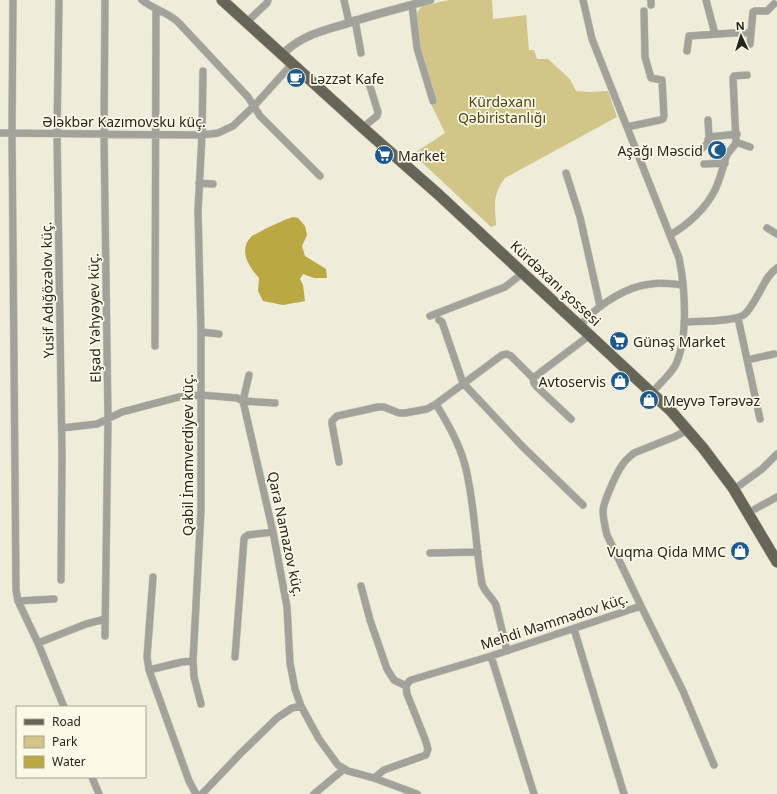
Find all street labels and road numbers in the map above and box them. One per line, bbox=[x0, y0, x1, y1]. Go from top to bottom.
street label: Ələkbər Kazımovsku küç. bbox=[42, 112, 206, 131]
street label: Yusif Adığözəlov küç. bbox=[36, 222, 58, 358]
street label: Kürdəxanı şossesi bbox=[507, 236, 605, 330]
street label: Elşad Yəhyəyev küç. bbox=[83, 253, 105, 383]
street label: Qabil İmamverdiyev küç. bbox=[178, 374, 197, 536]
street label: Qara Namazov küç. bbox=[263, 470, 309, 598]
street label: Mehdi Məmmədov küç. bbox=[478, 588, 630, 654]

